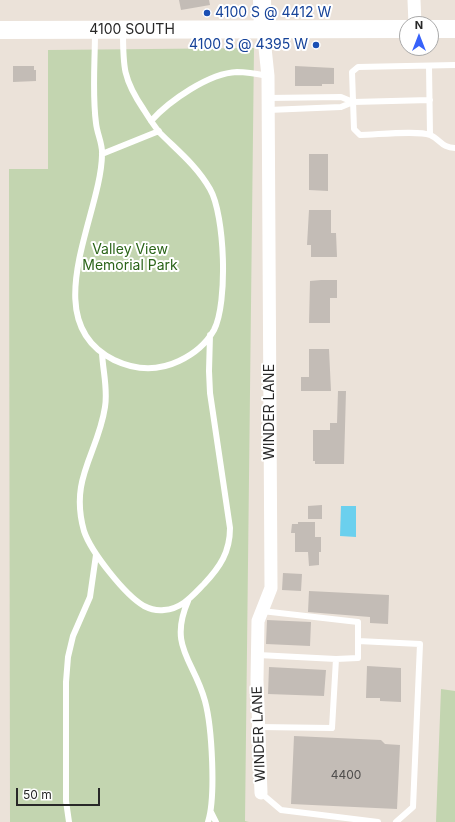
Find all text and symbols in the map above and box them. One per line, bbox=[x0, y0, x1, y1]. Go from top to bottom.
place label: 4100 S @ 4412 W bbox=[215, 5, 331, 21]
marker: 4100 S @ 4412 W bbox=[202, 8, 212, 18]
north arrow bbox=[399, 16, 439, 56]
text: N bbox=[415, 18, 423, 32]
street label: 4100 SOUTH bbox=[89, 22, 175, 38]
place label: 4100 S @ 4395 W bbox=[189, 37, 308, 53]
marker: 4100 S @ 4395 W bbox=[311, 40, 321, 50]
park label: Valley View Memorial Park bbox=[82, 242, 178, 274]
street label: WINDER LANE bbox=[262, 364, 278, 460]
street label: WINDER LANE bbox=[249, 686, 269, 782]
house number: 4400 bbox=[331, 768, 361, 782]
scale bar bbox=[18, 780, 102, 806]
text: 50 m bbox=[23, 787, 52, 802]

